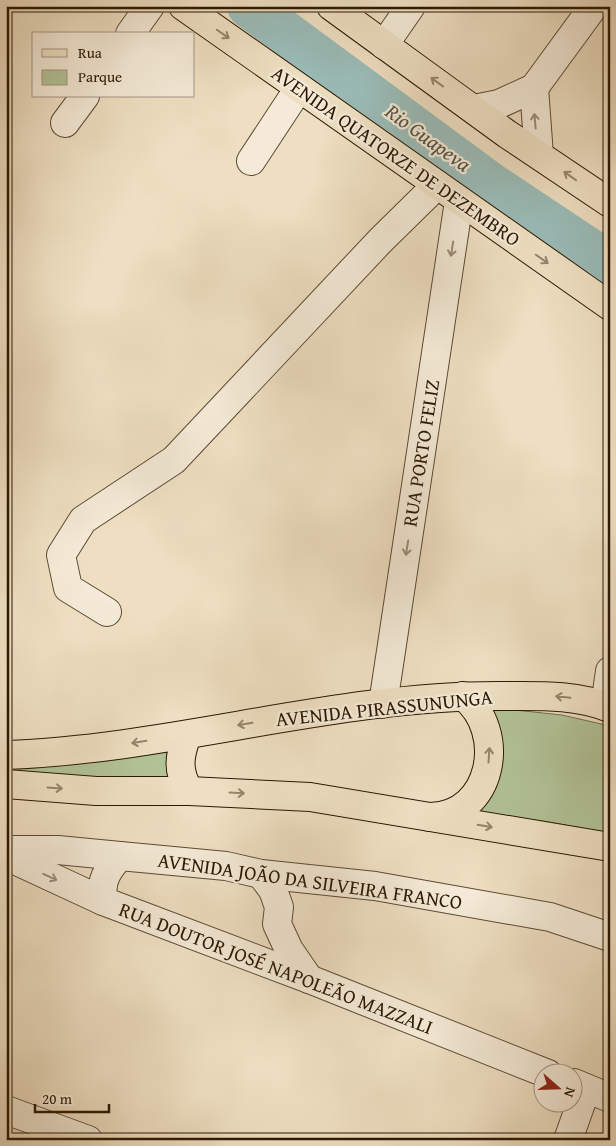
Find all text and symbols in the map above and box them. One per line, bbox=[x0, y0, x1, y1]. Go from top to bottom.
one-way arrow bbox=[216, 29, 230, 39]
legend bbox=[32, 32, 195, 98]
text: Rua bbox=[78, 42, 102, 63]
street label: AVENIDA QUATORZE DE DEZEMBRO bbox=[266, 58, 527, 253]
text: Parque bbox=[78, 66, 122, 87]
one-way arrow bbox=[430, 77, 444, 87]
water label: Rio Guapeva bbox=[378, 95, 478, 179]
one-way arrow bbox=[530, 114, 540, 130]
one-way arrow bbox=[563, 171, 577, 181]
one-way arrow bbox=[447, 241, 457, 257]
one-way arrow bbox=[535, 254, 549, 264]
street label: RUA PORTO FELIZ bbox=[395, 377, 446, 528]
one-way arrow bbox=[401, 540, 411, 556]
street label: AVENIDA PIRASSUNUNGA bbox=[274, 682, 494, 733]
one-way arrow bbox=[555, 692, 571, 702]
one-way arrow bbox=[237, 720, 253, 730]
one-way arrow bbox=[132, 738, 148, 748]
one-way arrow bbox=[485, 747, 494, 763]
one-way arrow bbox=[47, 783, 63, 792]
one-way arrow bbox=[229, 789, 245, 798]
one-way arrow bbox=[476, 822, 492, 832]
street label: AVENIDA JOÃO DA SILVEIRA FRANCO bbox=[156, 845, 464, 916]
one-way arrow bbox=[42, 872, 57, 882]
street label: RUA DOUTOR JOSÉ NAPOLEÃO MAZZALI bbox=[115, 894, 437, 1041]
north arrow bbox=[534, 1064, 584, 1114]
scale bar bbox=[35, 1081, 109, 1113]
text: N bbox=[559, 1085, 581, 1101]
text: 20 m bbox=[42, 1088, 73, 1109]

